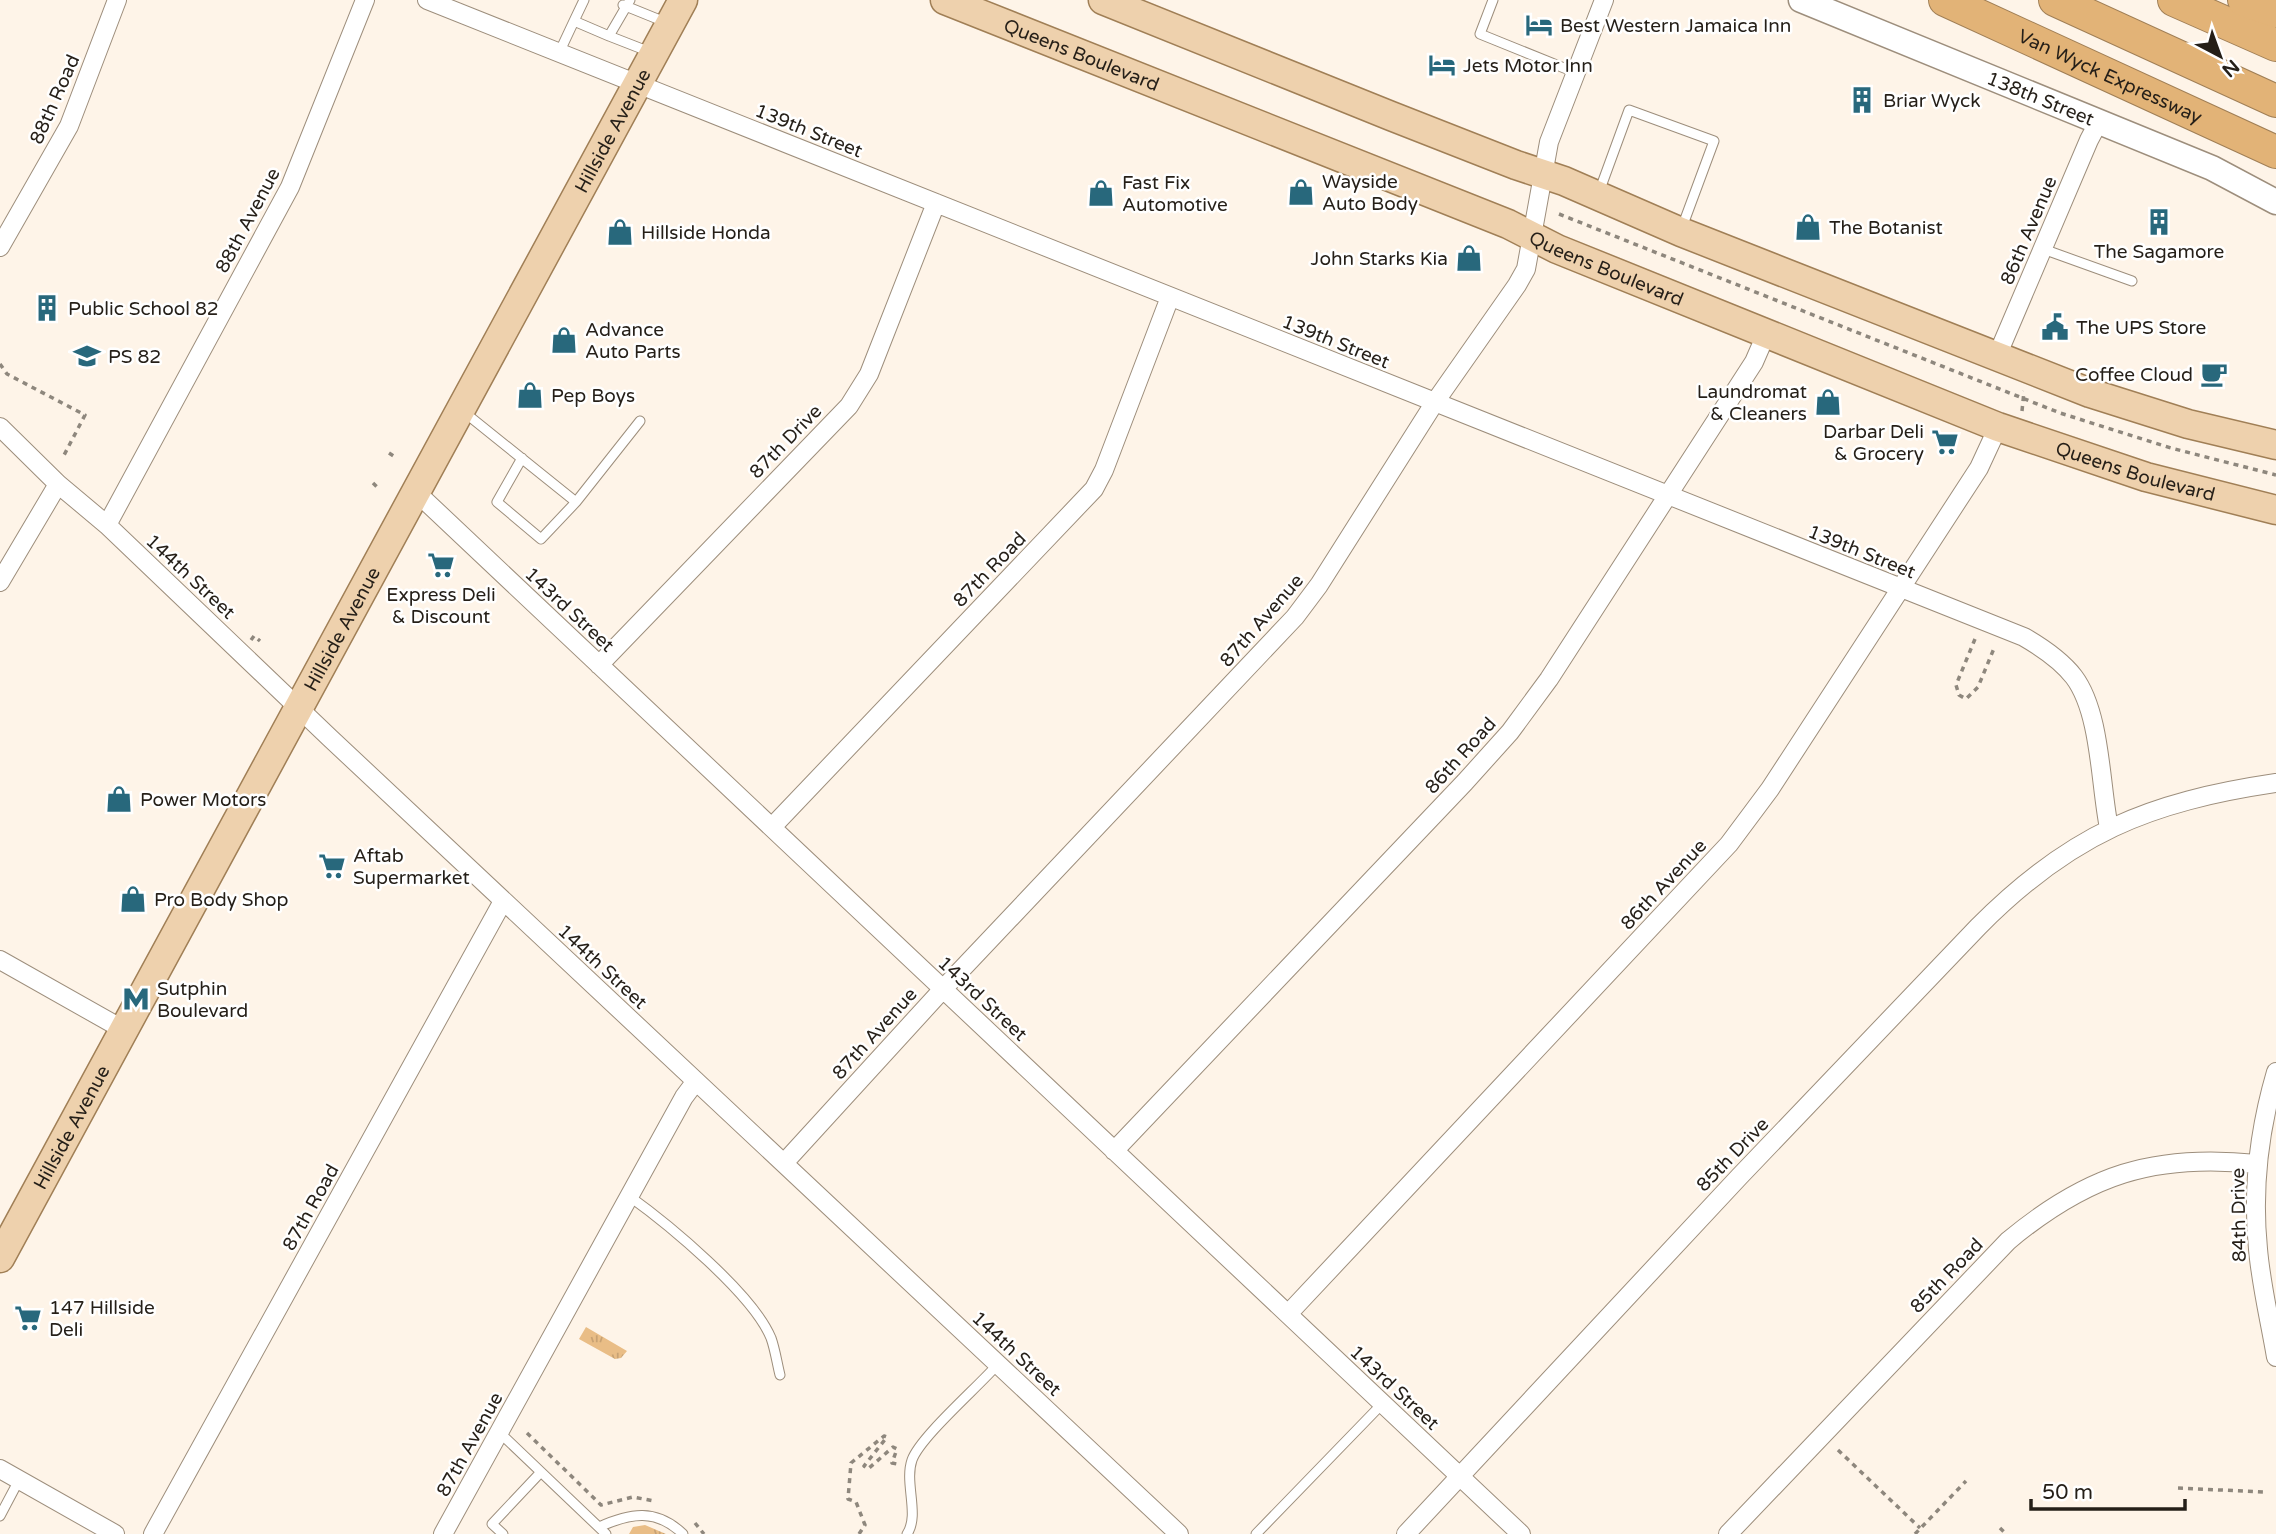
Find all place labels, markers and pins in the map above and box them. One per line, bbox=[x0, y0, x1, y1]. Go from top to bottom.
hotel icon: Best Western Jamaica Inn bbox=[1524, 10, 1554, 40]
place label: Best Western Jamaica Inn bbox=[1560, 15, 1791, 37]
hotel icon: Jets Motor Inn bbox=[1427, 50, 1457, 80]
place label: Jets Motor Inn bbox=[1463, 55, 1593, 77]
building icon: Briar Wyck bbox=[1847, 85, 1877, 115]
place label: Briar Wyck bbox=[1883, 90, 1981, 112]
place label: Wayside Auto Body bbox=[1322, 171, 1418, 215]
place label: Fast Fix Automotive bbox=[1122, 172, 1228, 216]
shop icon: Wayside Auto Body bbox=[1286, 177, 1316, 207]
shop icon: Fast Fix Automotive bbox=[1086, 178, 1116, 208]
building icon: The Sagamore bbox=[2144, 207, 2174, 237]
shop icon: The Botanist bbox=[1793, 212, 1823, 242]
shop icon: Hillside Honda bbox=[605, 217, 635, 247]
place label: The Botanist bbox=[1829, 217, 1943, 239]
place label: Hillside Honda bbox=[641, 222, 771, 244]
place label: The Sagamore bbox=[2094, 241, 2224, 263]
shop icon: John Starks Kia bbox=[1454, 243, 1484, 273]
place label: John Starks Kia bbox=[1311, 248, 1448, 270]
building icon: Public School 82 bbox=[32, 293, 62, 323]
place label: Public School 82 bbox=[68, 298, 219, 320]
public building icon: The UPS Store bbox=[2040, 312, 2070, 342]
place label: The UPS Store bbox=[2076, 317, 2206, 339]
place label: Advance Auto Parts bbox=[585, 319, 681, 363]
shop icon: Advance Auto Parts bbox=[549, 325, 579, 355]
school or university icon: PS 82 bbox=[72, 341, 102, 371]
place label: PS 82 bbox=[108, 346, 161, 368]
cafe icon: Coffee Cloud bbox=[2199, 359, 2229, 389]
place label: Coffee Cloud bbox=[2075, 364, 2193, 386]
shop icon: Pep Boys bbox=[515, 380, 545, 410]
place label: Laundromat & Cleaners bbox=[1697, 381, 1807, 425]
place label: Pep Boys bbox=[551, 385, 635, 407]
shop icon: Laundromat & Cleaners bbox=[1813, 387, 1843, 417]
place label: Darbar Deli & Grocery bbox=[1823, 421, 1924, 465]
supermarket icon: Darbar Deli & Grocery bbox=[1930, 427, 1960, 457]
supermarket icon: Express Deli & Discount bbox=[426, 550, 456, 580]
place label: Express Deli & Discount bbox=[386, 584, 496, 628]
shop icon: Power Motors bbox=[104, 784, 134, 814]
place label: Power Motors bbox=[140, 789, 266, 811]
place label: Aftab Supermarket bbox=[353, 845, 470, 889]
supermarket icon: Aftab Supermarket bbox=[317, 851, 347, 881]
shop icon: Pro Body Shop bbox=[118, 884, 148, 914]
place label: Pro Body Shop bbox=[154, 889, 289, 911]
place label: Sutphin Boulevard bbox=[157, 978, 248, 1022]
metro station icon: Sutphin Boulevard bbox=[121, 984, 151, 1014]
place label: 147 Hillside Deli bbox=[49, 1297, 155, 1341]
supermarket icon: 147 Hillside Deli bbox=[13, 1303, 43, 1333]

